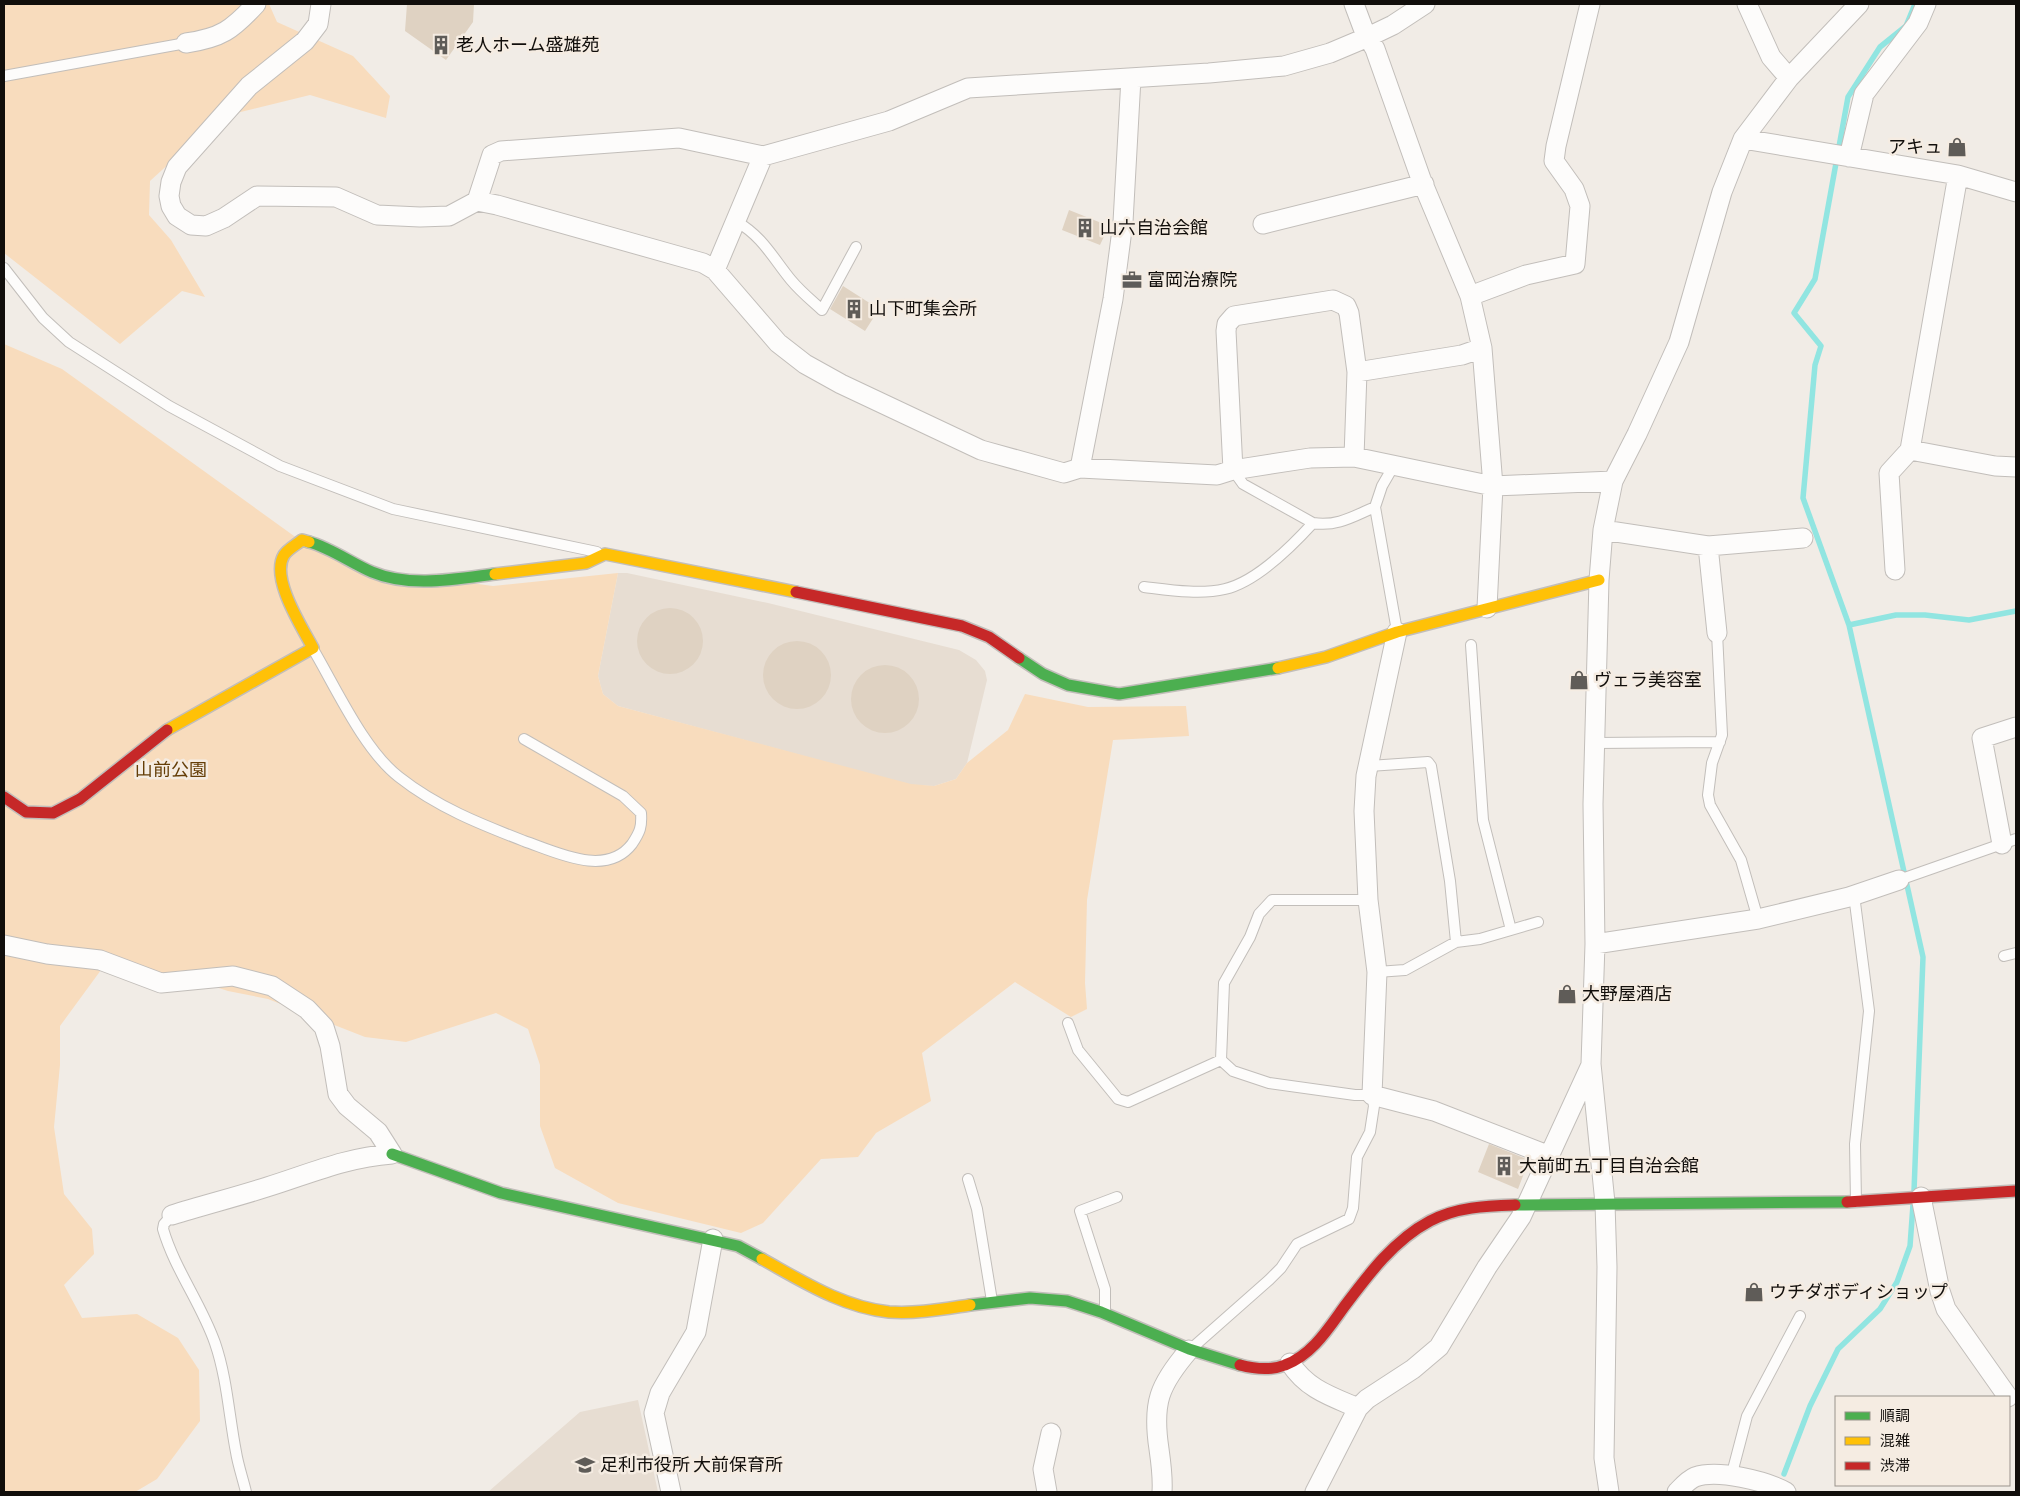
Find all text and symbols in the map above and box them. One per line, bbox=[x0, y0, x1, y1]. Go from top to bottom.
building icon: 老人ホーム盛雄苑 bbox=[430, 34, 452, 56]
place label: 老人ホーム盛雄苑 bbox=[456, 35, 599, 55]
shop icon: アキュ bbox=[1946, 136, 1968, 158]
place label: アキュ bbox=[1888, 138, 1942, 157]
building icon: 山六自治会館 bbox=[1074, 217, 1096, 239]
place label: 山六自治会館 bbox=[1100, 218, 1208, 238]
office icon: 富岡治療院 bbox=[1121, 269, 1143, 291]
place label: 富岡治療院 bbox=[1147, 270, 1237, 290]
building icon: 山下町集会所 bbox=[843, 298, 865, 320]
place label: 山下町集会所 bbox=[869, 299, 977, 319]
shop icon: ヴェラ美容室 bbox=[1568, 669, 1590, 691]
place label: ヴェラ美容室 bbox=[1594, 670, 1702, 690]
park label: 山前公園 bbox=[135, 760, 207, 780]
shop icon: 大野屋酒店 bbox=[1556, 983, 1578, 1005]
place label: 大野屋酒店 bbox=[1582, 985, 1672, 1004]
building icon: 大前町五丁目自治会館 bbox=[1493, 1155, 1515, 1177]
place label: 大前町五丁目自治会館 bbox=[1519, 1156, 1699, 1176]
shop icon: ウチダボディショップ bbox=[1743, 1281, 1765, 1303]
place label: ウチダボディショップ bbox=[1769, 1282, 1948, 1302]
legend bbox=[1835, 1396, 2010, 1486]
text: 順調 bbox=[1880, 1409, 1910, 1424]
text: 混雑 bbox=[1880, 1433, 1910, 1449]
school or university icon: 足利市役所 大前保育所 bbox=[574, 1454, 596, 1476]
place label: 足利市役所 大前保育所 bbox=[600, 1455, 783, 1475]
text: 渋滞 bbox=[1880, 1458, 1910, 1474]

